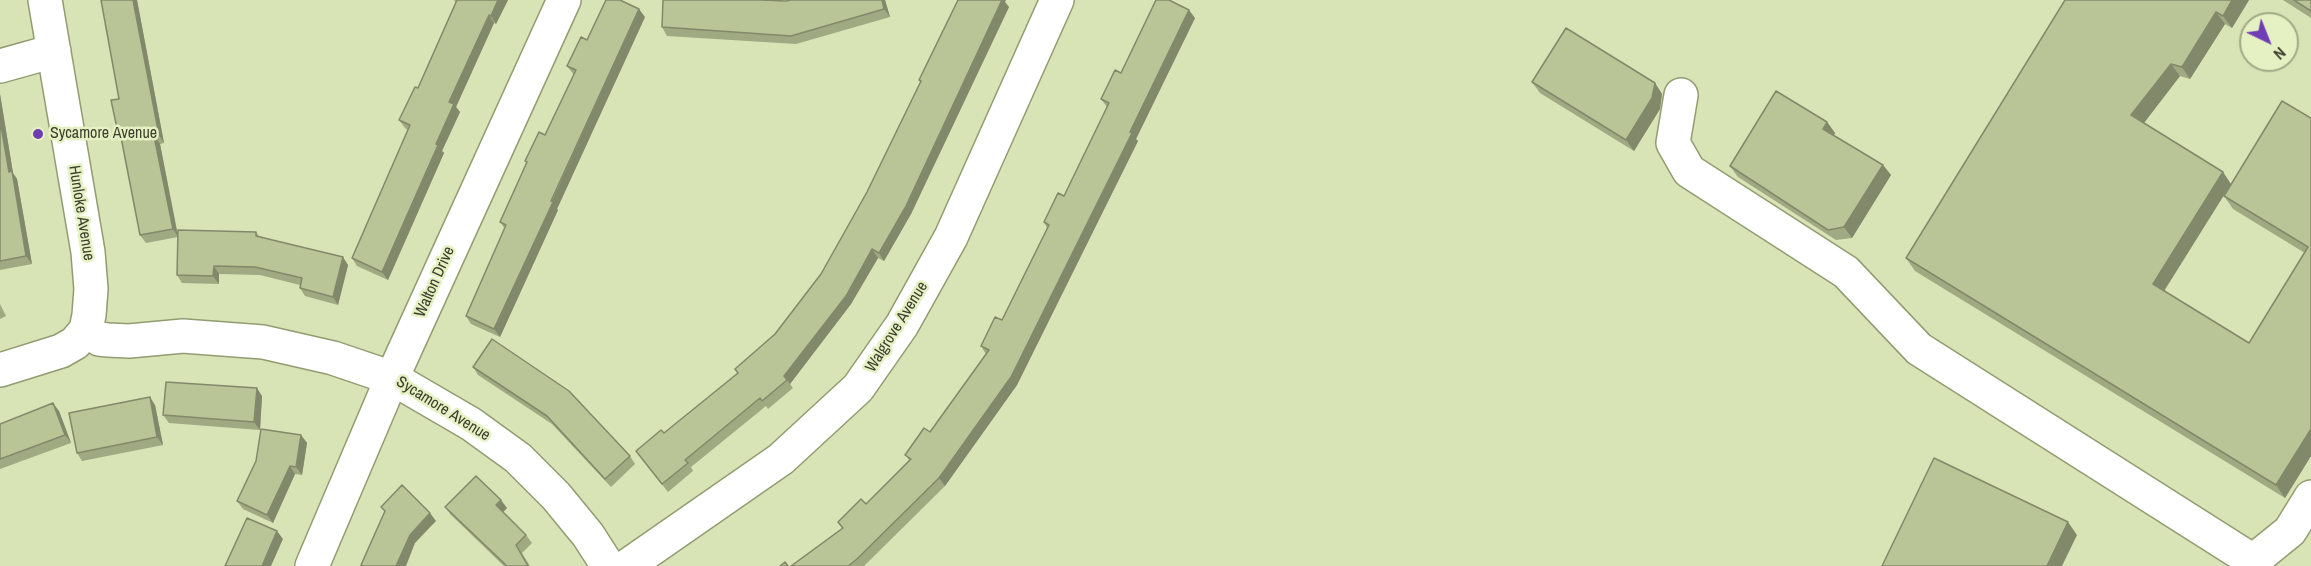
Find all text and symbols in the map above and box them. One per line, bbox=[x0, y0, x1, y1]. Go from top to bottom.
north arrow bbox=[2239, 12, 2299, 72]
text: N bbox=[2269, 42, 2291, 65]
place label: Sycamore Avenue bbox=[50, 124, 157, 144]
marker: Sycamore Avenue bbox=[31, 127, 45, 141]
street label: Hunloke Avenue bbox=[64, 164, 98, 262]
street label: Walton Drive bbox=[411, 244, 459, 320]
street label: Walgrove Avenue bbox=[862, 278, 932, 376]
street label: Sycamore Avenue bbox=[393, 373, 493, 445]

